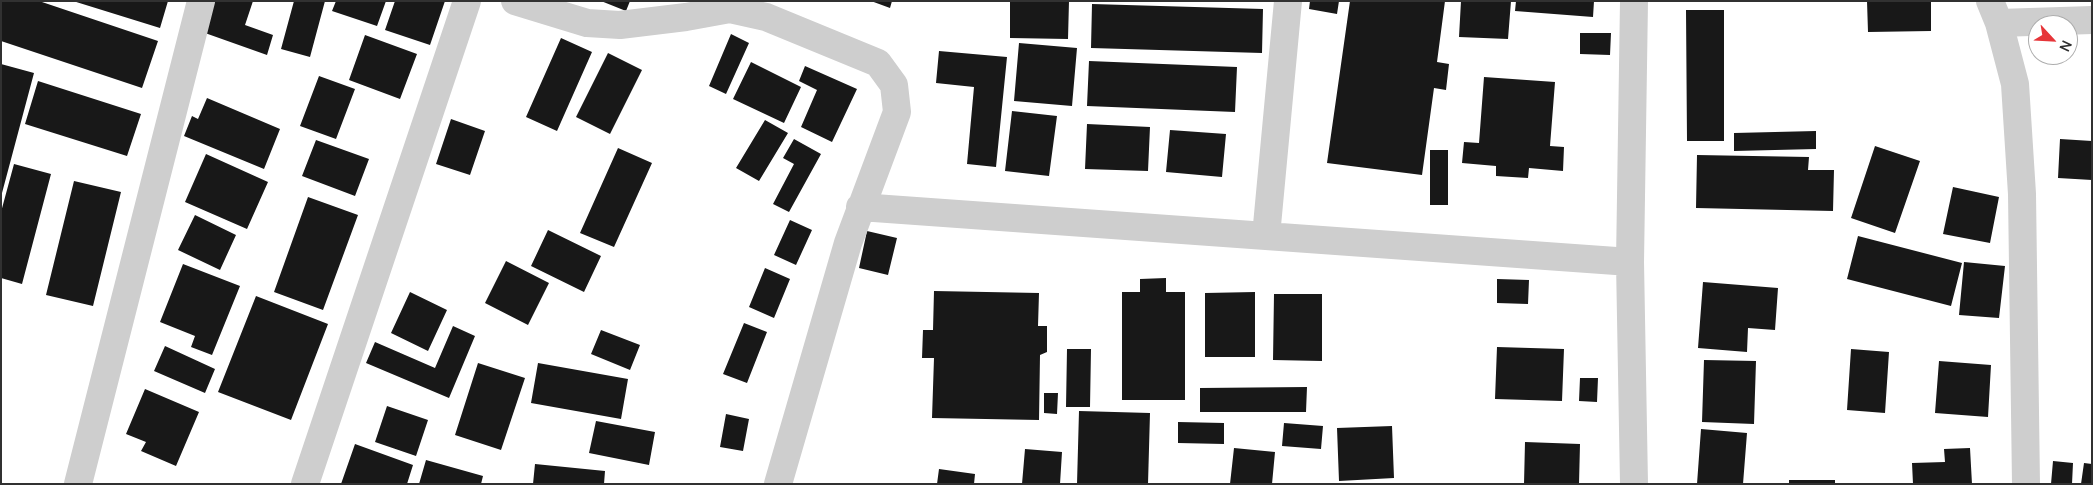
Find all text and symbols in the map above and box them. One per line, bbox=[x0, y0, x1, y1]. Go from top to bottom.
north arrow bbox=[2028, 15, 2078, 65]
text: N bbox=[2055, 38, 2077, 55]

